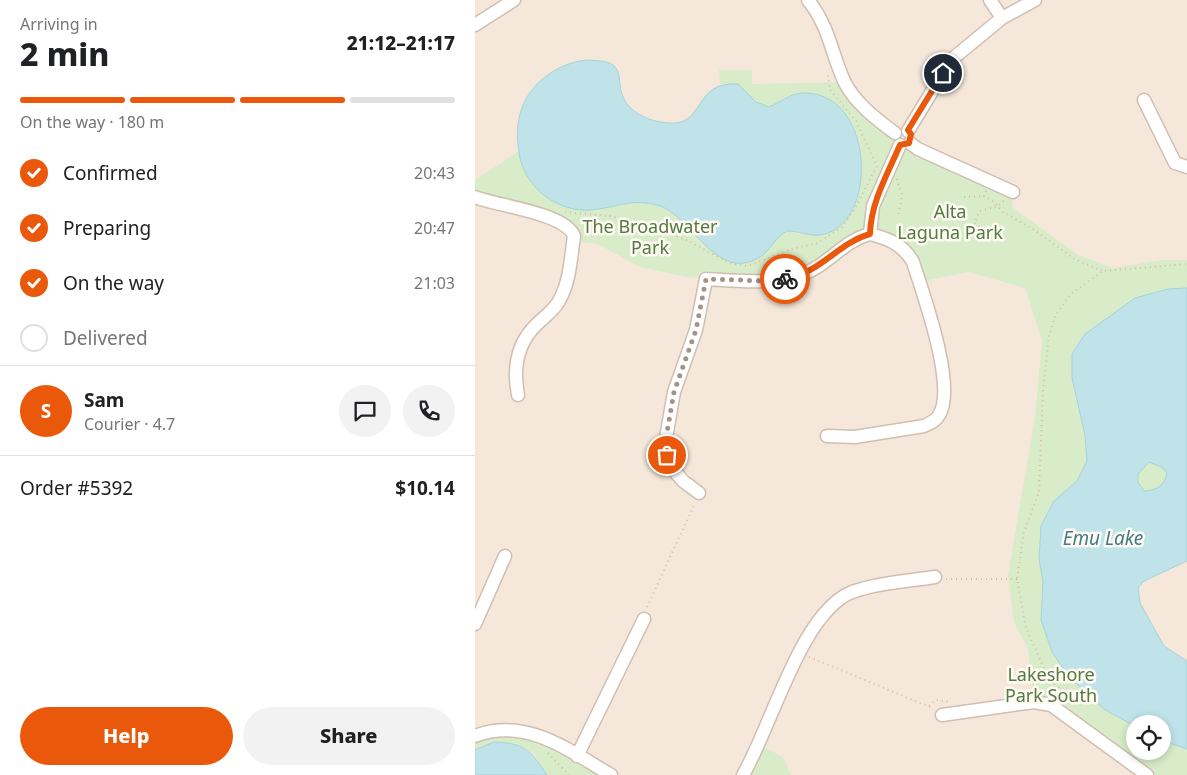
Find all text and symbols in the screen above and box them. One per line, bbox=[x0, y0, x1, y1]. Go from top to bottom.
text: Arriving in bbox=[20, 13, 98, 35]
text: 21:12–21:17 bbox=[347, 30, 455, 56]
text: 2 min bbox=[20, 32, 109, 75]
pin bbox=[922, 52, 964, 94]
icon: home bbox=[929, 59, 957, 87]
text: On the way · 180 m bbox=[20, 111, 164, 133]
icon: check bbox=[20, 159, 48, 187]
text: Confirmed bbox=[63, 160, 158, 186]
text: 20:43 bbox=[414, 162, 455, 184]
park label: Alta Laguna Park bbox=[897, 199, 1003, 244]
icon: check bbox=[20, 214, 48, 242]
park label: The Broadwater Park bbox=[582, 214, 718, 259]
text: Preparing bbox=[63, 215, 151, 241]
text: 20:47 bbox=[414, 217, 455, 239]
courier bbox=[760, 254, 810, 304]
icon: bike bbox=[771, 265, 799, 293]
icon: check bbox=[20, 269, 48, 297]
text: On the way bbox=[63, 270, 164, 296]
text: 21:03 bbox=[414, 272, 455, 294]
text: Delivered bbox=[63, 325, 148, 351]
button: chat bbox=[339, 385, 391, 437]
button: phone bbox=[403, 385, 455, 437]
text: Sam bbox=[84, 387, 124, 413]
text: S bbox=[41, 398, 51, 424]
text: Courier · 4.7 bbox=[84, 413, 175, 435]
pin bbox=[646, 434, 688, 476]
icon: bag bbox=[653, 441, 681, 469]
text: Order #5392 bbox=[20, 475, 133, 501]
text: $10.14 bbox=[395, 475, 455, 501]
water label: Emu Lake bbox=[1063, 525, 1143, 551]
park label: Lakeshore Park South bbox=[1005, 662, 1097, 707]
button: Help bbox=[20, 707, 233, 765]
button: Share bbox=[243, 707, 455, 765]
map controls bbox=[1126, 715, 1171, 760]
button: locate bbox=[1126, 715, 1171, 760]

